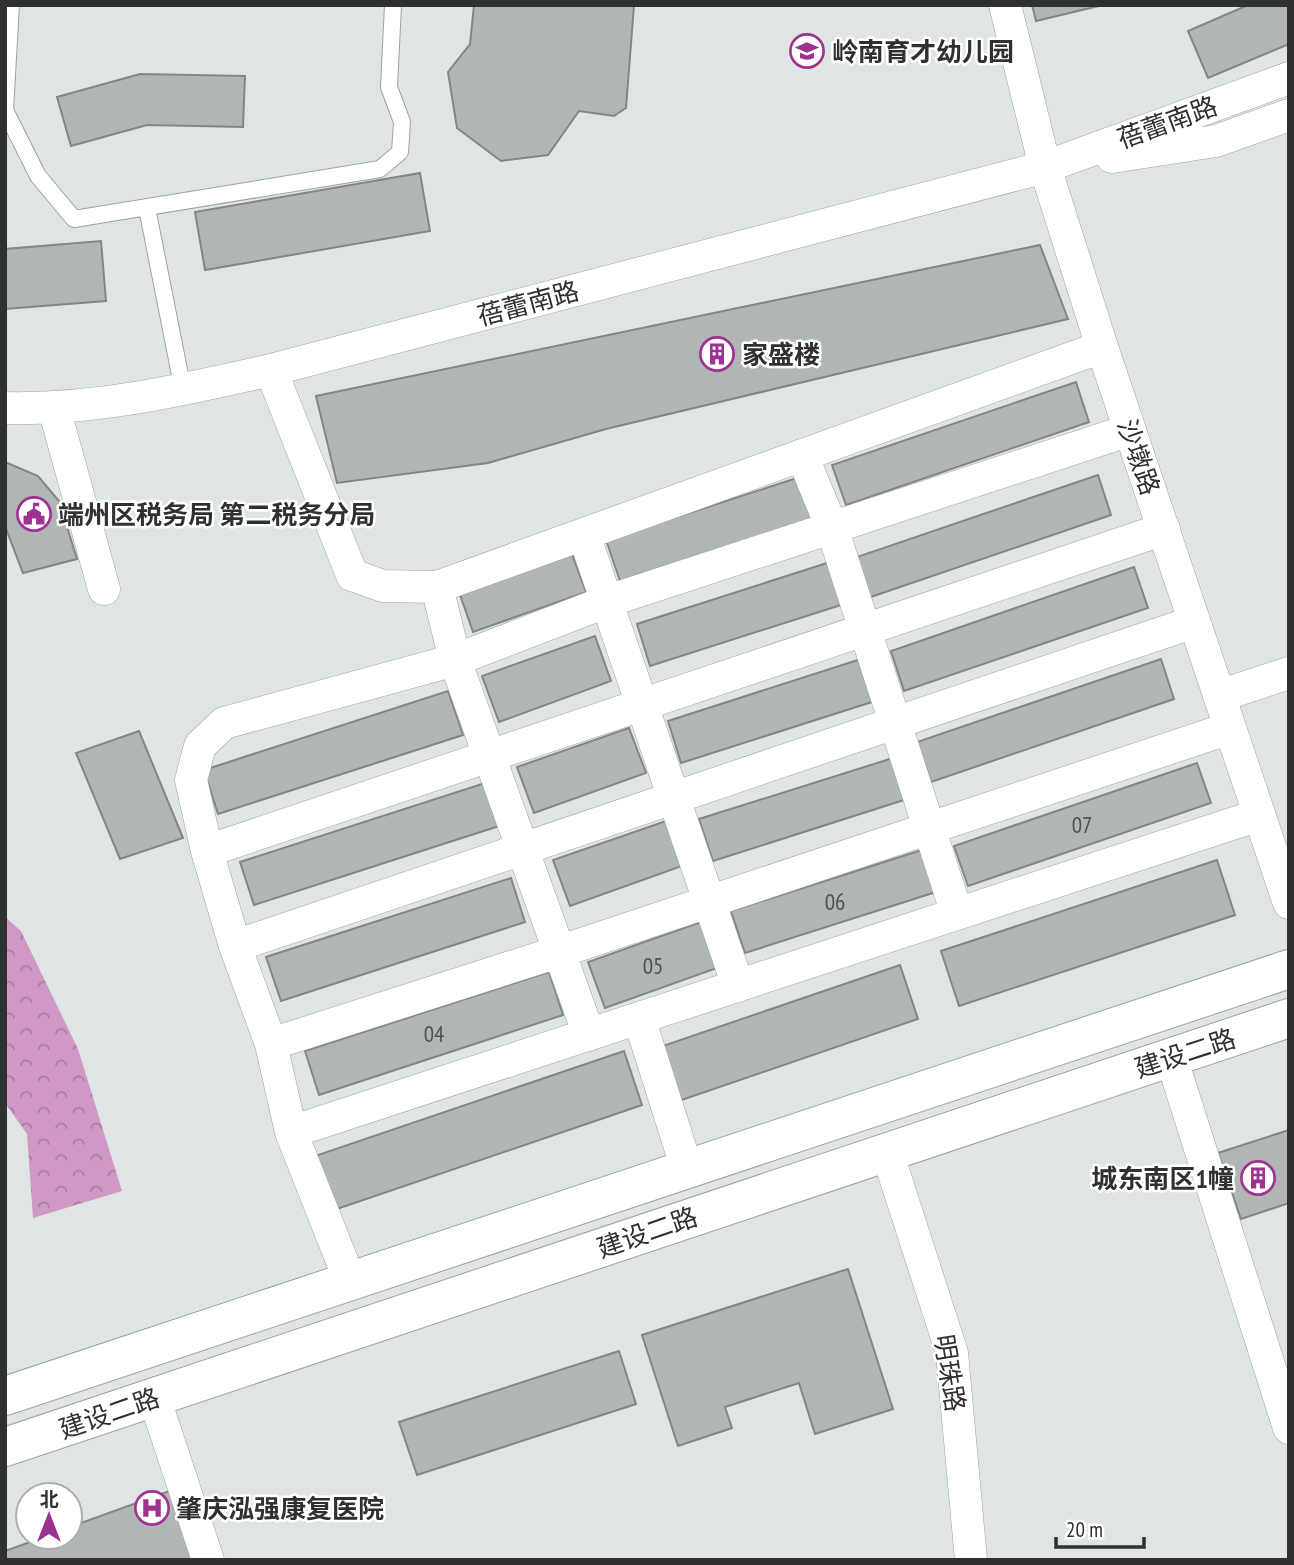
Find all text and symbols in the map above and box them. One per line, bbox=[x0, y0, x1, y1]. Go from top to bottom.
school or university icon: 岭南育才幼儿园 bbox=[788, 32, 826, 70]
place label: 岭南育才幼儿园 bbox=[832, 35, 1014, 68]
street label: 蓓蕾南路 bbox=[1112, 89, 1222, 155]
street label: 蓓蕾南路 bbox=[473, 274, 583, 332]
building icon: 家盛楼 bbox=[698, 335, 736, 373]
place label: 家盛楼 bbox=[742, 338, 820, 371]
street label: 沙墩路 bbox=[1111, 415, 1167, 499]
public building icon: 端州区税务局 第二税务分局 bbox=[15, 495, 53, 533]
place label: 端州区税务局 第二税务分局 bbox=[58, 498, 375, 531]
house number: 07 bbox=[1072, 810, 1092, 839]
house number: 06 bbox=[825, 887, 845, 916]
house number: 05 bbox=[643, 951, 663, 980]
house number: 04 bbox=[424, 1019, 444, 1048]
street label: 建设二路 bbox=[1130, 1021, 1240, 1085]
building icon: 城东南区1幢 bbox=[1239, 1159, 1277, 1197]
place label: 城东南区1幢 bbox=[1092, 1162, 1234, 1195]
street label: 建设二路 bbox=[592, 1199, 702, 1265]
street label: 明珠路 bbox=[928, 1332, 972, 1414]
street label: 建设二路 bbox=[54, 1380, 164, 1446]
north arrow bbox=[14, 1481, 84, 1551]
text: 北 bbox=[39, 1487, 59, 1511]
hospital icon: 肇庆泓强康复医院 bbox=[133, 1489, 171, 1527]
place label: 肇庆泓强康复医院 bbox=[176, 1492, 384, 1525]
scale bar bbox=[1056, 1506, 1144, 1550]
text: 20 m bbox=[1066, 1516, 1103, 1543]

